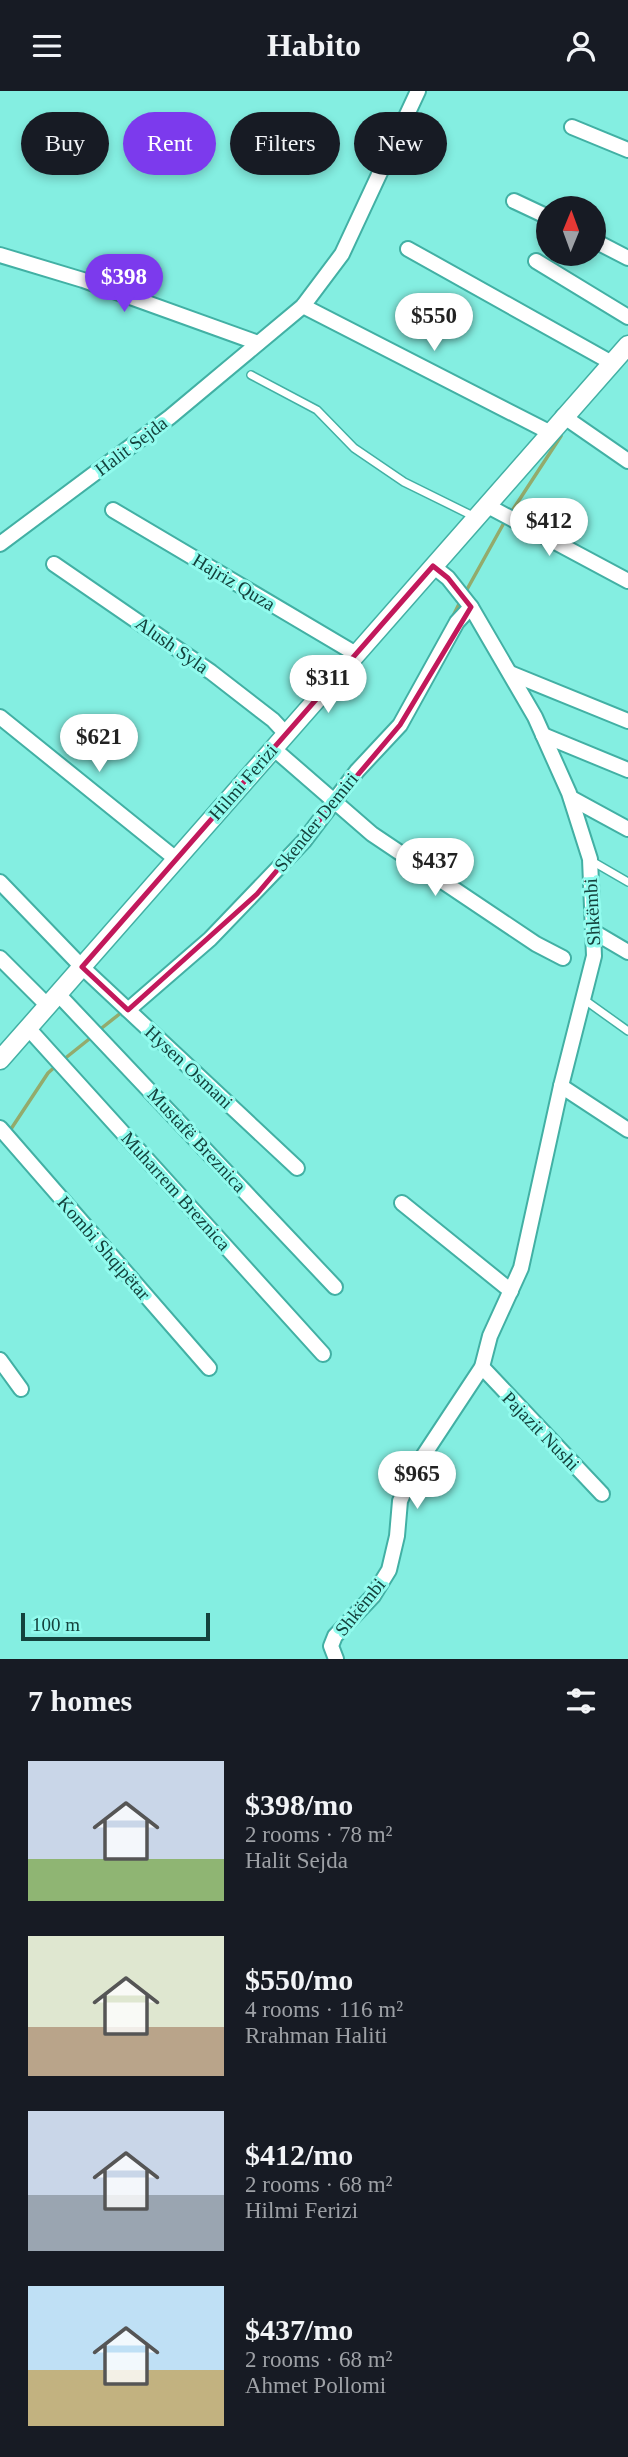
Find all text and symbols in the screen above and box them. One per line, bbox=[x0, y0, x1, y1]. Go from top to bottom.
icon: menu bbox=[28, 27, 66, 65]
text: Habito bbox=[267, 27, 361, 63]
icon: person bbox=[562, 27, 600, 65]
chip: Buy bbox=[21, 112, 109, 175]
chip: Rent bbox=[123, 112, 216, 175]
chip: Filters bbox=[230, 112, 340, 175]
chip: New bbox=[354, 112, 447, 175]
north arrow bbox=[536, 196, 606, 266]
map controls bbox=[536, 196, 606, 266]
pin: $398 bbox=[83, 255, 165, 314]
text: $398 bbox=[101, 264, 147, 289]
pin: $550 bbox=[393, 293, 475, 353]
text: $550 bbox=[411, 303, 457, 328]
street label: Halit Sejda bbox=[91, 412, 172, 480]
pin: $412 bbox=[508, 498, 590, 558]
text: $412 bbox=[526, 508, 572, 533]
street label: Hajriz Quza bbox=[189, 549, 279, 615]
street label: Alush Syla bbox=[132, 612, 213, 678]
pin: $311 bbox=[287, 655, 369, 715]
text: $311 bbox=[306, 665, 350, 690]
pin: $621 bbox=[58, 715, 140, 774]
text: $621 bbox=[76, 724, 122, 749]
street label: Hilmi Ferizi bbox=[204, 740, 282, 824]
street label: Skender Demiri bbox=[270, 768, 362, 876]
pin: $437 bbox=[394, 839, 476, 898]
text: $437 bbox=[412, 848, 458, 873]
street label: Shkëmbi bbox=[580, 878, 604, 946]
street label: Hysen Osmani bbox=[141, 1021, 237, 1113]
street label: Mustafë Breznica bbox=[143, 1084, 251, 1197]
street label: Muharrem Breznica bbox=[117, 1127, 235, 1255]
street label: Kombi Shqipëtar bbox=[53, 1192, 155, 1305]
street label: Pajazit Nushi bbox=[498, 1387, 584, 1475]
pin: $965 bbox=[376, 1451, 458, 1511]
text: $965 bbox=[394, 1461, 440, 1486]
street label: Shkëmbi bbox=[331, 1574, 389, 1640]
scale bar bbox=[21, 1610, 210, 1642]
text: 100 m bbox=[32, 1614, 80, 1635]
icon: filters bbox=[562, 1682, 600, 1720]
text: 7 homes bbox=[28, 1684, 132, 1717]
text: $398/mo bbox=[245, 1788, 353, 1821]
icon: home bbox=[84, 1789, 168, 1873]
text: 2 rooms · 78 m² bbox=[245, 1822, 392, 1847]
text: Halit Sejda bbox=[245, 1848, 348, 1873]
text: $550/mo bbox=[245, 1963, 353, 1996]
icon: home bbox=[84, 1964, 168, 2048]
text: 4 rooms · 116 m² bbox=[245, 1997, 403, 2022]
text: Rrahman Haliti bbox=[245, 2023, 387, 2048]
text: $412/mo bbox=[245, 2138, 353, 2171]
icon: home bbox=[84, 2139, 168, 2223]
text: 2 rooms · 68 m² bbox=[245, 2172, 392, 2197]
text: Hilmi Ferizi bbox=[245, 2198, 358, 2223]
text: $437/mo bbox=[245, 2313, 353, 2346]
icon: home bbox=[84, 2314, 168, 2398]
text: 2 rooms · 68 m² bbox=[245, 2347, 392, 2372]
text: Ahmet Pollomi bbox=[245, 2373, 386, 2398]

